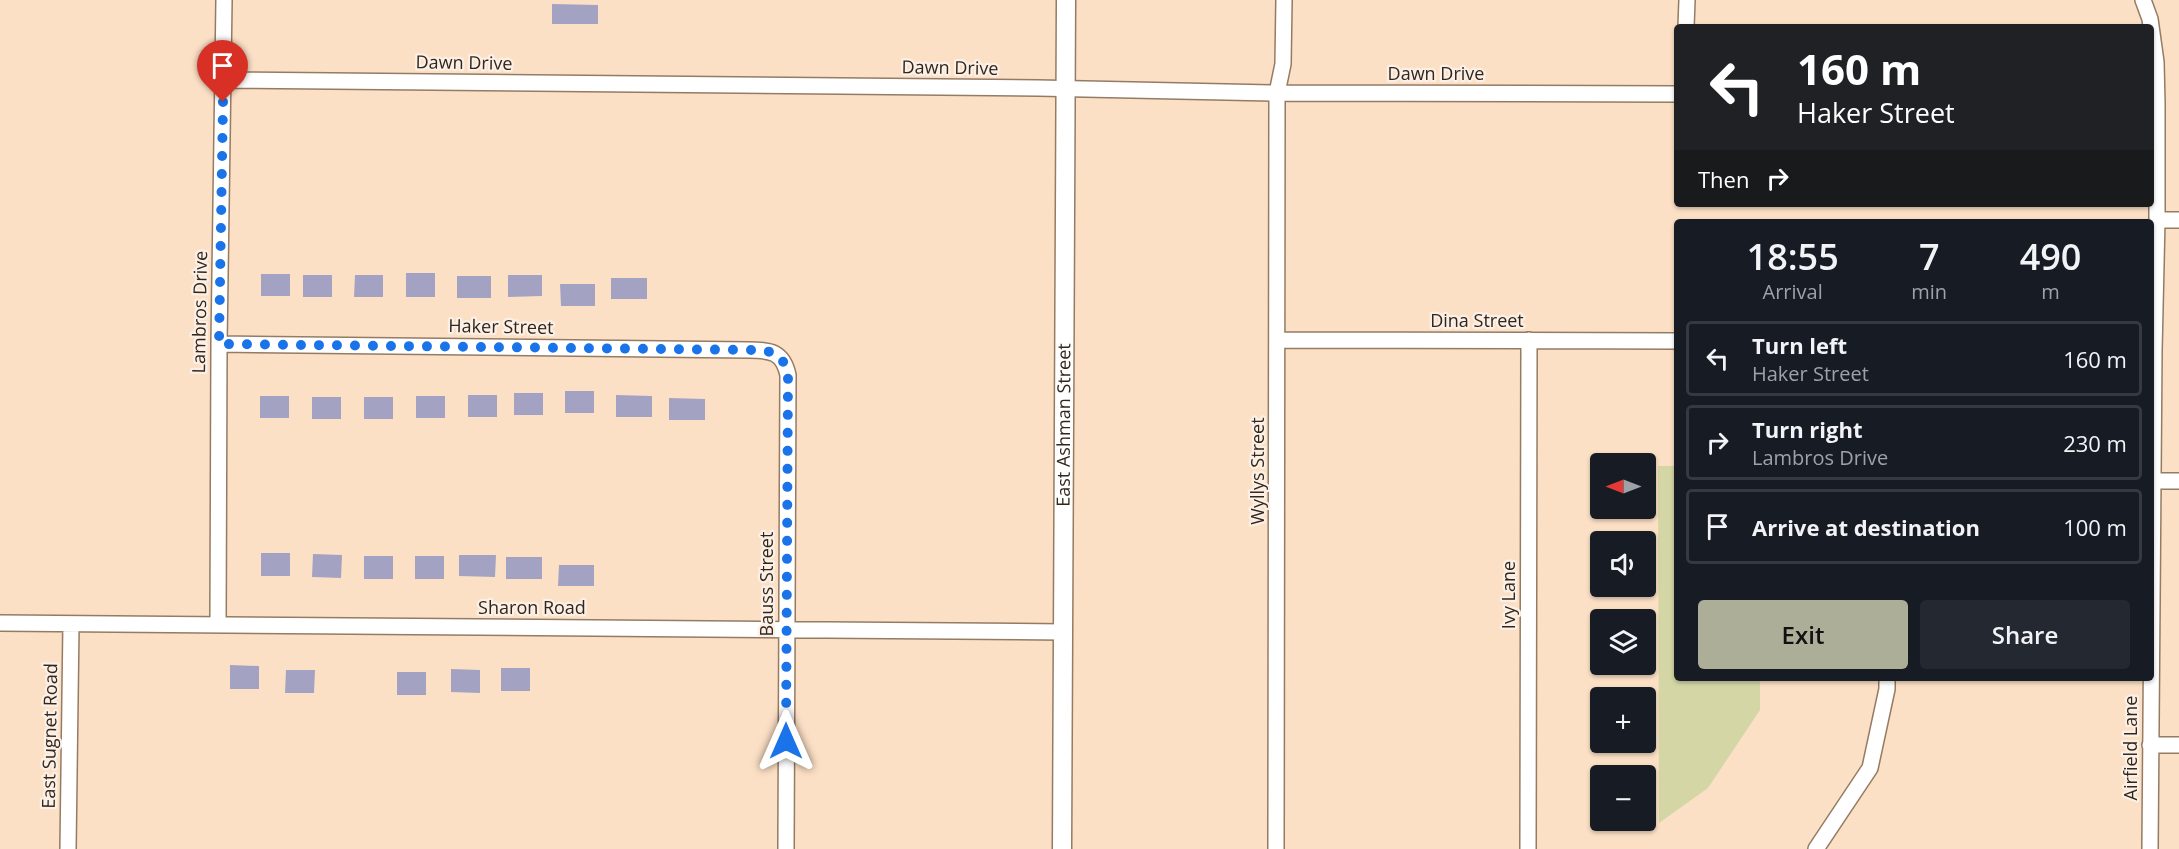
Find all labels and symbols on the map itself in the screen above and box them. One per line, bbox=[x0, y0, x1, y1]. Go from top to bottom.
pin bbox=[197, 40, 248, 102]
street label: Dawn Drive bbox=[415, 49, 513, 75]
street label: Dawn Drive bbox=[901, 54, 999, 80]
street label: Dawn Drive bbox=[1388, 61, 1484, 85]
street label: Lambros Drive bbox=[186, 250, 212, 373]
street label: Dina Street bbox=[1430, 308, 1524, 332]
street label: Haker Street bbox=[448, 313, 554, 339]
street label: East Ashman Street bbox=[1051, 343, 1075, 507]
street label: Wyllys Street bbox=[1245, 417, 1269, 525]
north arrow bbox=[1590, 453, 1656, 519]
street label: Bauss Street bbox=[754, 532, 778, 636]
street label: Ivy Lane bbox=[1496, 561, 1520, 629]
street label: Sharon Road bbox=[478, 595, 586, 619]
street label: East Sugnet Road bbox=[36, 663, 62, 809]
street label: Airfield Lane bbox=[2118, 696, 2142, 800]
position arrow bbox=[754, 709, 818, 773]

